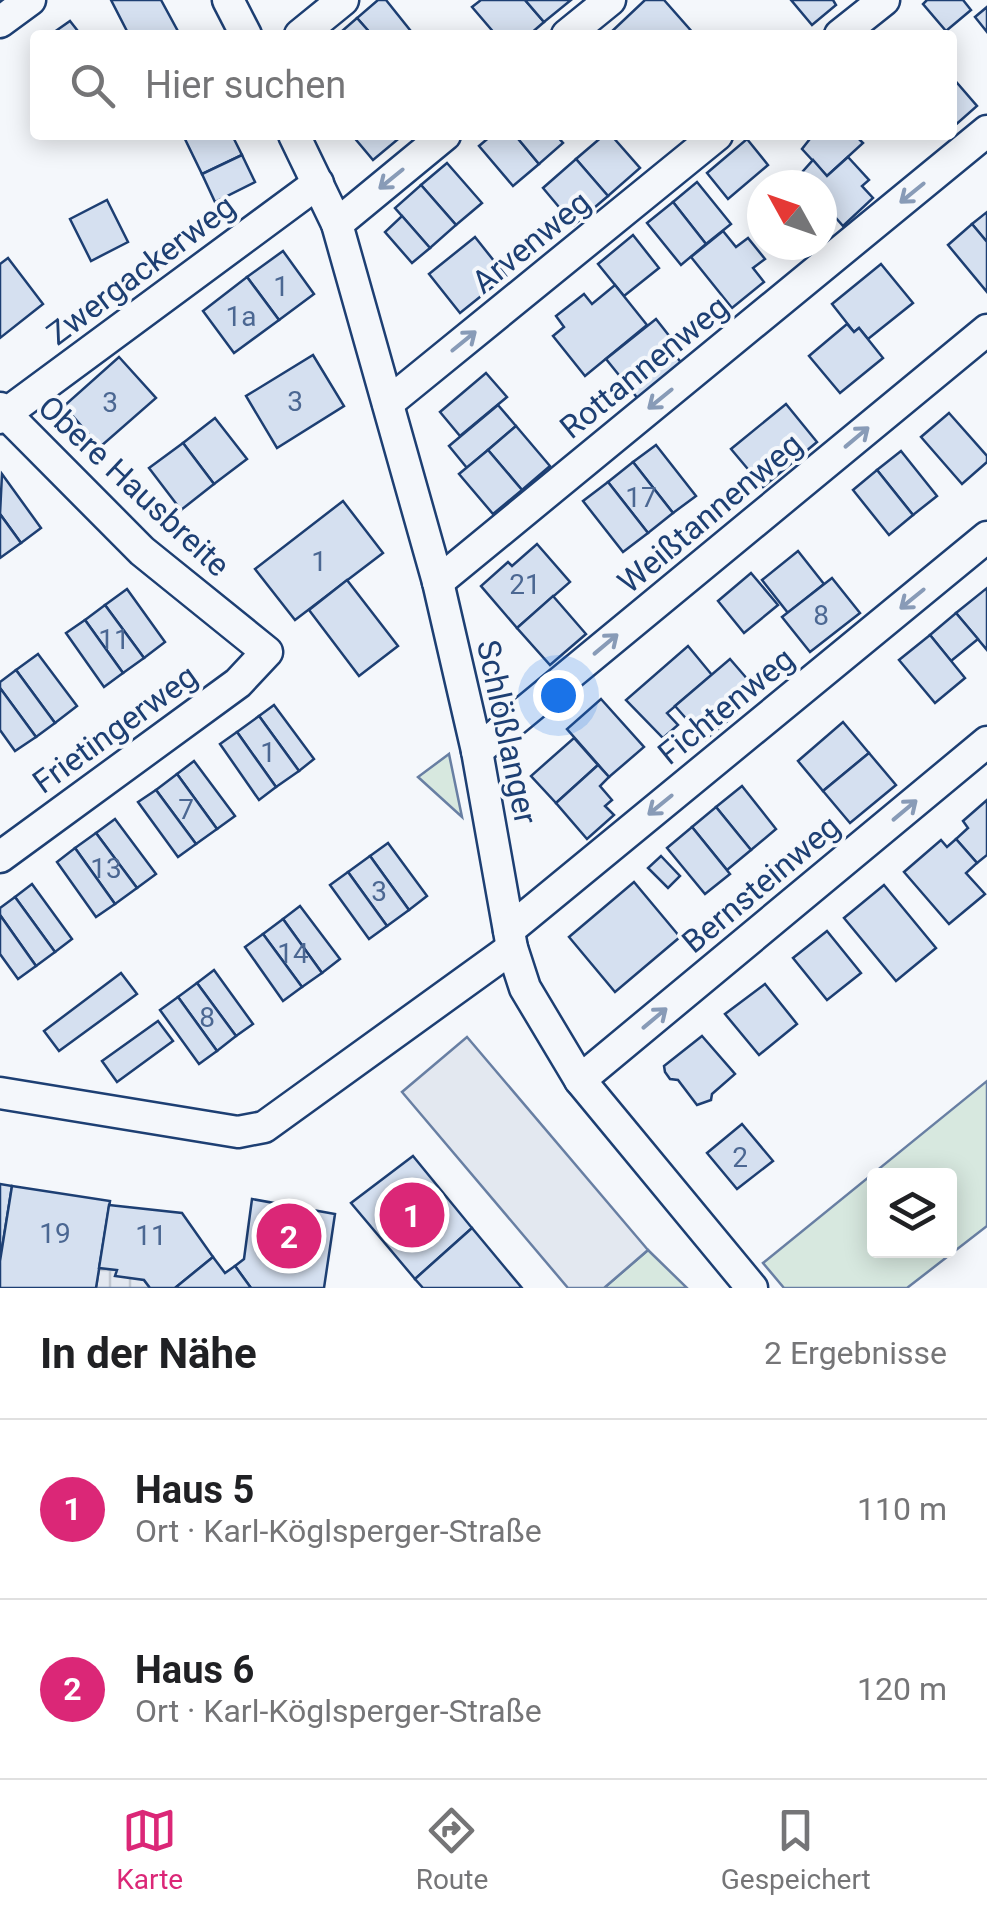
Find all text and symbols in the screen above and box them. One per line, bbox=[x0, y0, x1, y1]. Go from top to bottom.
search box bbox=[30, 30, 957, 140]
icon: search bbox=[65, 58, 120, 113]
text: Hier suchen bbox=[145, 63, 346, 107]
one-way arrow bbox=[379, 168, 405, 190]
north arrow bbox=[747, 170, 837, 260]
one-way arrow bbox=[899, 182, 925, 204]
street label: Arvenweg bbox=[464, 183, 598, 301]
street label: Zwergackerweg bbox=[40, 187, 242, 353]
house number: 1 bbox=[273, 270, 289, 303]
street label: Rottannenweg bbox=[552, 288, 736, 446]
house number: 1a bbox=[226, 300, 256, 333]
one-way arrow bbox=[450, 330, 476, 352]
house number: 3 bbox=[287, 385, 303, 418]
house number: 3 bbox=[102, 386, 118, 419]
street label: Obere Hausbreite bbox=[31, 388, 237, 584]
one-way arrow bbox=[648, 388, 674, 410]
street label: Weißtannenweg bbox=[610, 425, 810, 601]
one-way arrow bbox=[843, 426, 869, 448]
house number: 17 bbox=[625, 481, 657, 514]
house number: 1 bbox=[311, 545, 327, 578]
house number: 21 bbox=[509, 568, 541, 601]
one-way arrow bbox=[899, 588, 925, 610]
house number: 8 bbox=[813, 599, 829, 632]
house number: 11 bbox=[98, 623, 130, 656]
one-way arrow bbox=[592, 633, 618, 655]
street label: Schlößlanger bbox=[469, 637, 545, 828]
street label: Fichtenweg bbox=[650, 640, 802, 772]
street label: Frietingerweg bbox=[25, 657, 205, 801]
your location bbox=[533, 670, 584, 721]
house number: 1 bbox=[260, 736, 276, 769]
house number: 7 bbox=[178, 793, 194, 826]
one-way arrow bbox=[648, 794, 674, 816]
one-way arrow bbox=[891, 799, 917, 821]
street label: Bernsteinweg bbox=[675, 807, 847, 961]
house number: 13 bbox=[90, 852, 122, 885]
house number: 3 bbox=[371, 875, 387, 908]
house number: 14 bbox=[277, 937, 309, 970]
house number: 8 bbox=[199, 1001, 215, 1034]
one-way arrow bbox=[641, 1007, 667, 1029]
house number: 2 bbox=[732, 1141, 748, 1174]
map controls bbox=[867, 1168, 957, 1258]
button: layers bbox=[867, 1168, 957, 1258]
pin: 1 bbox=[380, 1178, 444, 1252]
pin: 2 bbox=[256, 1198, 322, 1274]
house number: 19 bbox=[39, 1217, 71, 1250]
house number: 11 bbox=[135, 1219, 167, 1252]
text: In der Nähe bbox=[40, 1329, 257, 1378]
text: 2 Ergebnisse bbox=[764, 1334, 947, 1372]
text: Haus 5 bbox=[135, 1468, 254, 1512]
text: 1 bbox=[63, 1490, 82, 1528]
text: 110 m bbox=[857, 1490, 947, 1528]
text: Ort · Karl-Köglsperger-Straße bbox=[135, 1512, 542, 1550]
text: Haus 6 bbox=[135, 1648, 254, 1692]
text: 2 bbox=[63, 1670, 82, 1708]
text: 120 m bbox=[857, 1670, 947, 1708]
text: Ort · Karl-Köglsperger-Straße bbox=[135, 1692, 542, 1730]
tab: Karte bbox=[116, 1803, 183, 1896]
tab: Route bbox=[416, 1803, 488, 1896]
tab: Gespeichert bbox=[721, 1803, 871, 1896]

